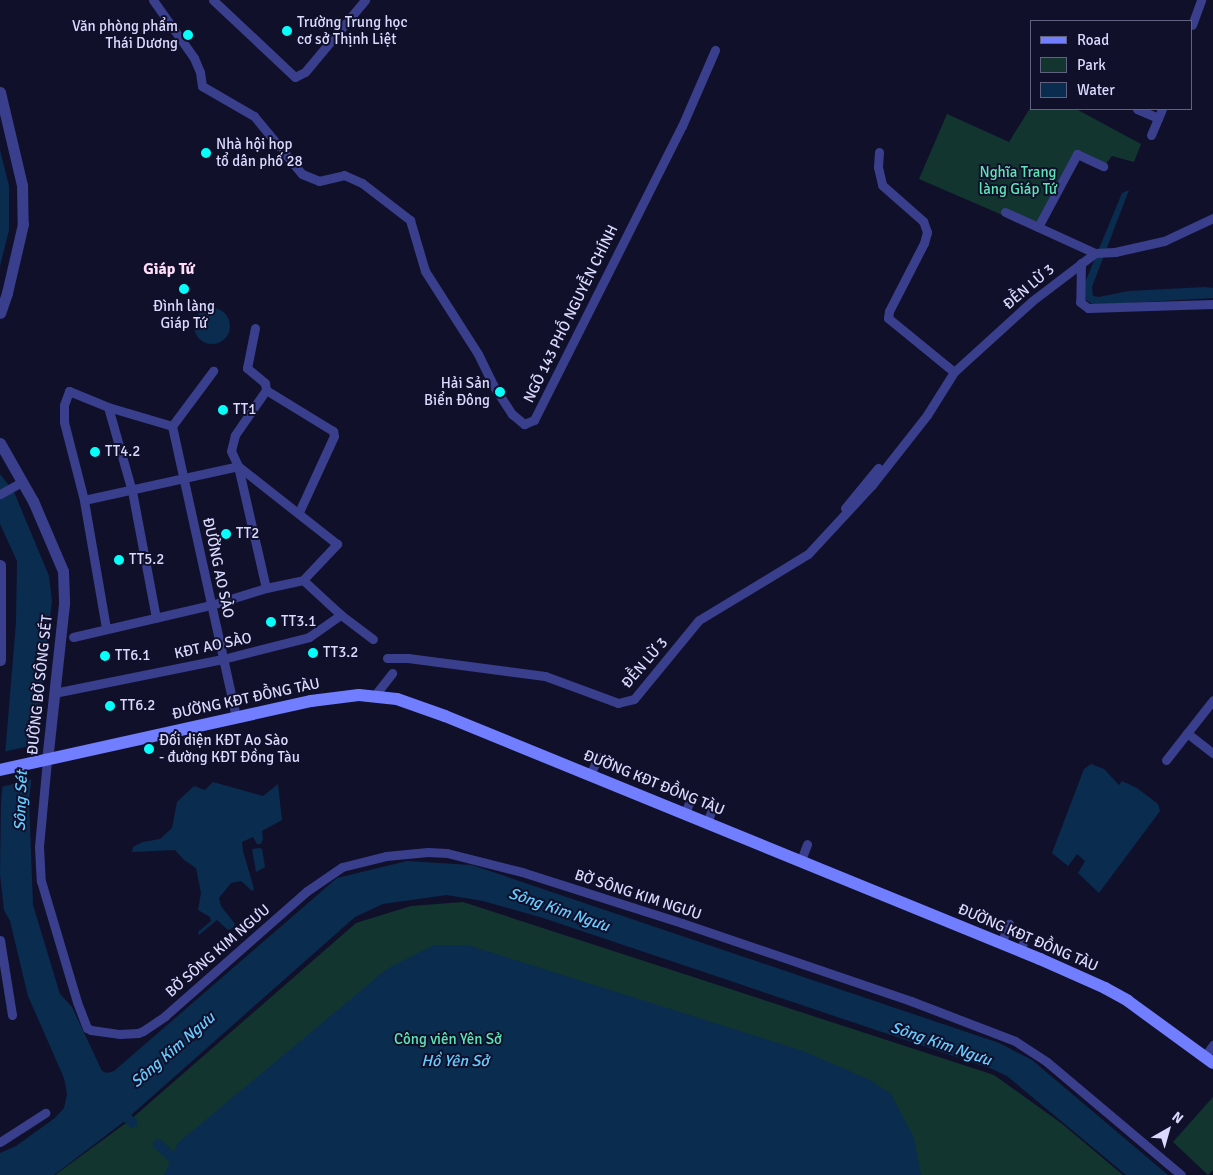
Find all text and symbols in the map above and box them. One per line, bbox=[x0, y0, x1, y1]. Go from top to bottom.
place label: Trường Trung học cơ sở Thịnh Liệt bbox=[297, 13, 407, 48]
place label: Văn phòng phẩm Thái Dương bbox=[72, 17, 178, 52]
legend bbox=[1030, 20, 1193, 110]
marker: Trường Trung học cơ sở Thịnh Liệt bbox=[281, 25, 293, 37]
marker: Văn phòng phẩm Thái Dương bbox=[182, 29, 194, 41]
text: Road bbox=[1077, 31, 1109, 49]
text: Park bbox=[1077, 56, 1106, 74]
text: Water bbox=[1077, 81, 1115, 99]
place label: Nhà hội họp tổ dân phố 28 bbox=[216, 135, 303, 170]
marker: Nhà hội họp tổ dân phố 28 bbox=[200, 147, 212, 159]
park label: Nghĩa Trang làng Giáp Tứ bbox=[979, 163, 1057, 198]
street label: NGÕ 143 PHỐ NGUYỄN CHÍNH bbox=[520, 222, 622, 406]
district label: Giáp Tứ bbox=[143, 259, 195, 279]
street label: ĐỀN LỪ 3 bbox=[1000, 261, 1058, 313]
marker: Đình làng Giáp Tứ bbox=[178, 283, 190, 295]
place label: Đình làng Giáp Tứ bbox=[153, 297, 215, 332]
place label: Hải Sản Biển Đông bbox=[424, 374, 490, 409]
marker: Hải Sản Biển Đông bbox=[494, 386, 506, 398]
place label: TT1 bbox=[233, 401, 256, 419]
marker: TT1 bbox=[217, 404, 229, 416]
place label: TT4.2 bbox=[105, 443, 140, 461]
marker: TT4.2 bbox=[89, 446, 101, 458]
street label: ĐƯỜNG AO SÀO bbox=[199, 516, 237, 620]
place label: TT2 bbox=[236, 525, 259, 543]
marker: TT2 bbox=[220, 528, 232, 540]
place label: TT5.2 bbox=[129, 551, 164, 569]
marker: TT5.2 bbox=[113, 554, 125, 566]
place label: TT3.1 bbox=[281, 613, 316, 631]
street label: ĐƯỜNG BỜ SÔNG SÉT bbox=[24, 614, 56, 756]
marker: TT3.1 bbox=[265, 616, 277, 628]
street label: KĐT AO SÀO bbox=[173, 629, 253, 663]
street label: ĐỀN LỪ 3 bbox=[618, 634, 672, 692]
place label: TT3.2 bbox=[323, 644, 358, 662]
place label: TT6.1 bbox=[115, 647, 150, 665]
marker: TT3.2 bbox=[307, 647, 319, 659]
marker: TT6.1 bbox=[99, 650, 111, 662]
street label: ĐƯỜNG KĐT ĐỒNG TÀU bbox=[170, 675, 322, 723]
place label: TT6.2 bbox=[120, 697, 155, 715]
marker: TT6.2 bbox=[104, 700, 116, 712]
place label: Đối diện KĐT Ao Sào - đường KĐT Đồng Tàu bbox=[159, 731, 300, 766]
marker: Đối diện KĐT Ao Sào - đường KĐT Đồng Tàu bbox=[143, 743, 155, 755]
street label: ĐƯỜNG KĐT ĐỒNG TÀU bbox=[581, 746, 727, 820]
water label: Sông Sét bbox=[10, 770, 32, 832]
street label: BỜ SÔNG KIM NGƯU bbox=[572, 866, 704, 924]
water label: Sông Kim Ngưu bbox=[506, 884, 612, 936]
street label: ĐƯỜNG KĐT ĐỒNG TÀU bbox=[955, 900, 1101, 976]
street label: BỜ SÔNG KIM NGƯU bbox=[162, 901, 274, 1001]
water label: Sông Kim Ngưu bbox=[127, 1008, 219, 1092]
water label: Sông Kim Ngưu bbox=[888, 1018, 994, 1070]
park label: Công viên Yên Sở bbox=[394, 1031, 502, 1049]
water label: Hồ Yên Sở bbox=[421, 1051, 489, 1071]
north arrow bbox=[1143, 1105, 1193, 1155]
text: N bbox=[1168, 1108, 1187, 1127]

